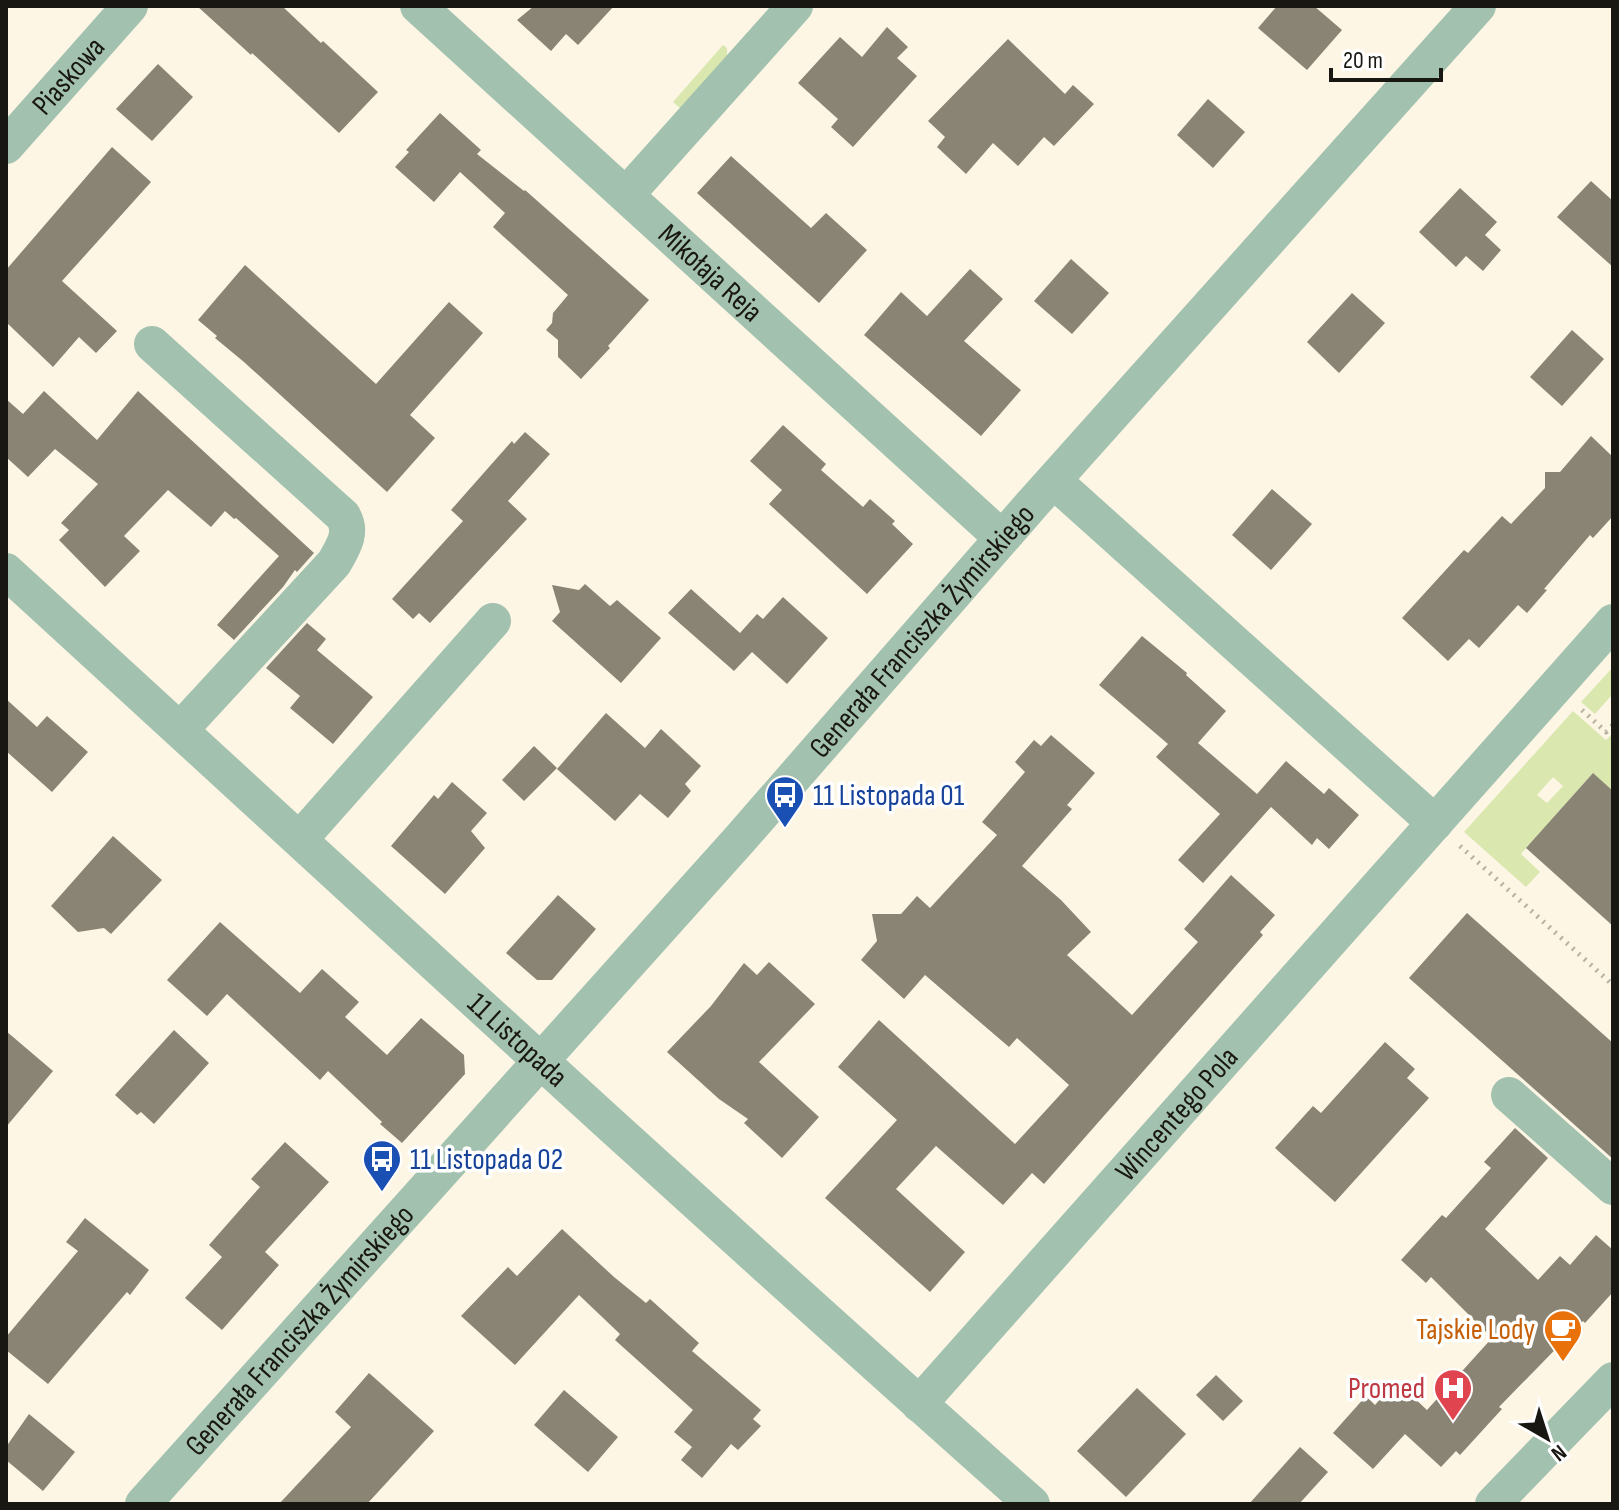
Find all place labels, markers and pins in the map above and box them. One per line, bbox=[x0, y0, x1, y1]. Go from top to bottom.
bus stop icon: 11 Listopada 01 bbox=[764, 774, 806, 829]
place label: 11 Listopada 01 bbox=[813, 778, 965, 814]
bus stop icon: 11 Listopada 02 bbox=[361, 1138, 403, 1193]
place label: 11 Listopada 02 bbox=[410, 1142, 563, 1178]
cafe icon: Tajskie Lody bbox=[1542, 1308, 1584, 1363]
place label: Tajskie Lody bbox=[1416, 1312, 1535, 1348]
hospital icon: Promed bbox=[1432, 1367, 1474, 1422]
place label: Promed bbox=[1348, 1371, 1425, 1407]

